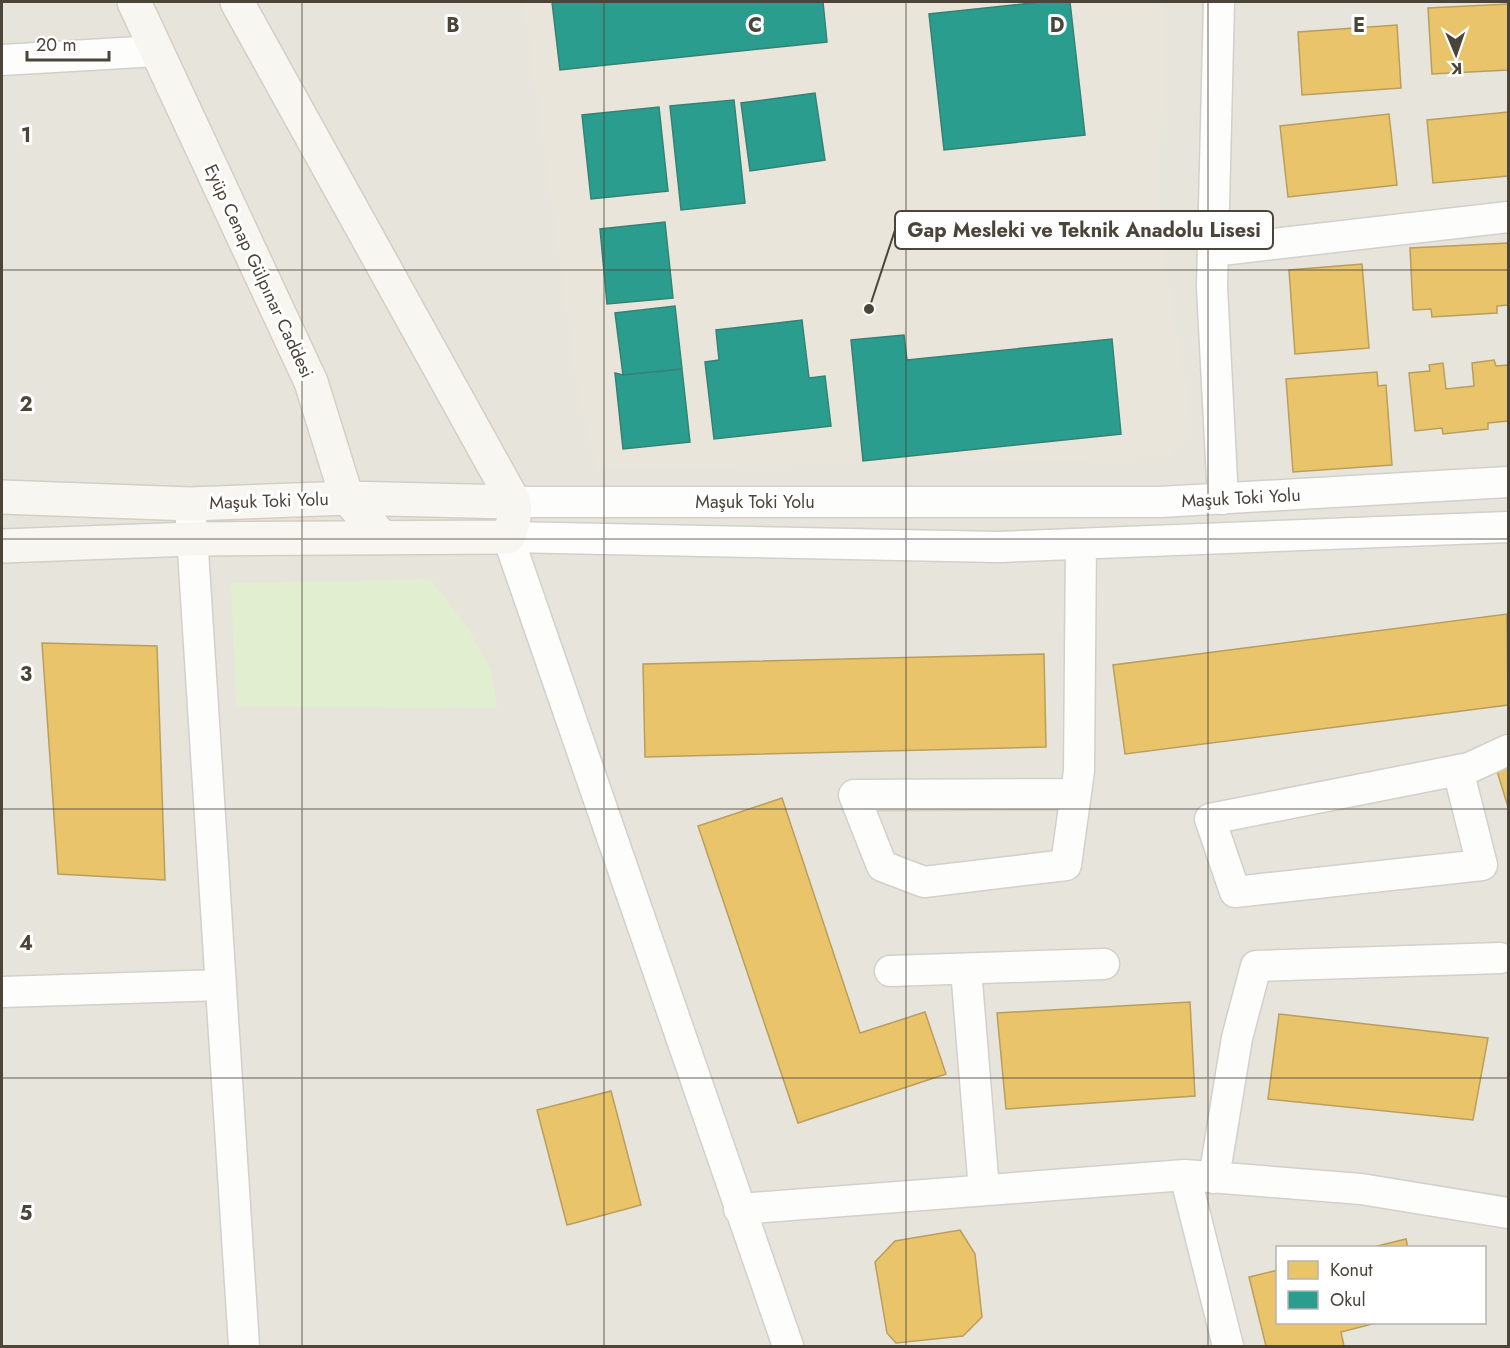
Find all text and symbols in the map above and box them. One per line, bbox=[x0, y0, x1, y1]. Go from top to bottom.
text: B bbox=[446, 11, 460, 40]
text: C bbox=[748, 11, 762, 40]
text: D bbox=[1050, 11, 1064, 40]
text: E bbox=[1353, 11, 1365, 40]
scale bar bbox=[27, 24, 110, 62]
north arrow bbox=[1426, 24, 1486, 84]
text: 20 m bbox=[36, 32, 76, 58]
text: K bbox=[1450, 57, 1462, 80]
text: 1 bbox=[21, 121, 31, 150]
street label: Eyüp Cenap Gülpınar Caddesi bbox=[198, 160, 320, 382]
callout: Gap Mesleki ve Teknik Anadolu Lisesi bbox=[895, 211, 1273, 249]
text: Gap Mesleki ve Teknik Anadolu Lisesi bbox=[907, 216, 1261, 245]
text: 2 bbox=[19, 390, 33, 419]
street label: Maşuk Toki Yolu bbox=[1181, 482, 1301, 514]
street label: Maşuk Toki Yolu bbox=[209, 486, 329, 516]
street label: Maşuk Toki Yolu bbox=[695, 489, 815, 515]
text: 3 bbox=[20, 660, 32, 689]
text: 4 bbox=[19, 929, 33, 958]
text: 5 bbox=[20, 1199, 33, 1228]
legend bbox=[1276, 1246, 1486, 1324]
text: Konut bbox=[1330, 1257, 1373, 1283]
text: Okul bbox=[1330, 1287, 1366, 1313]

